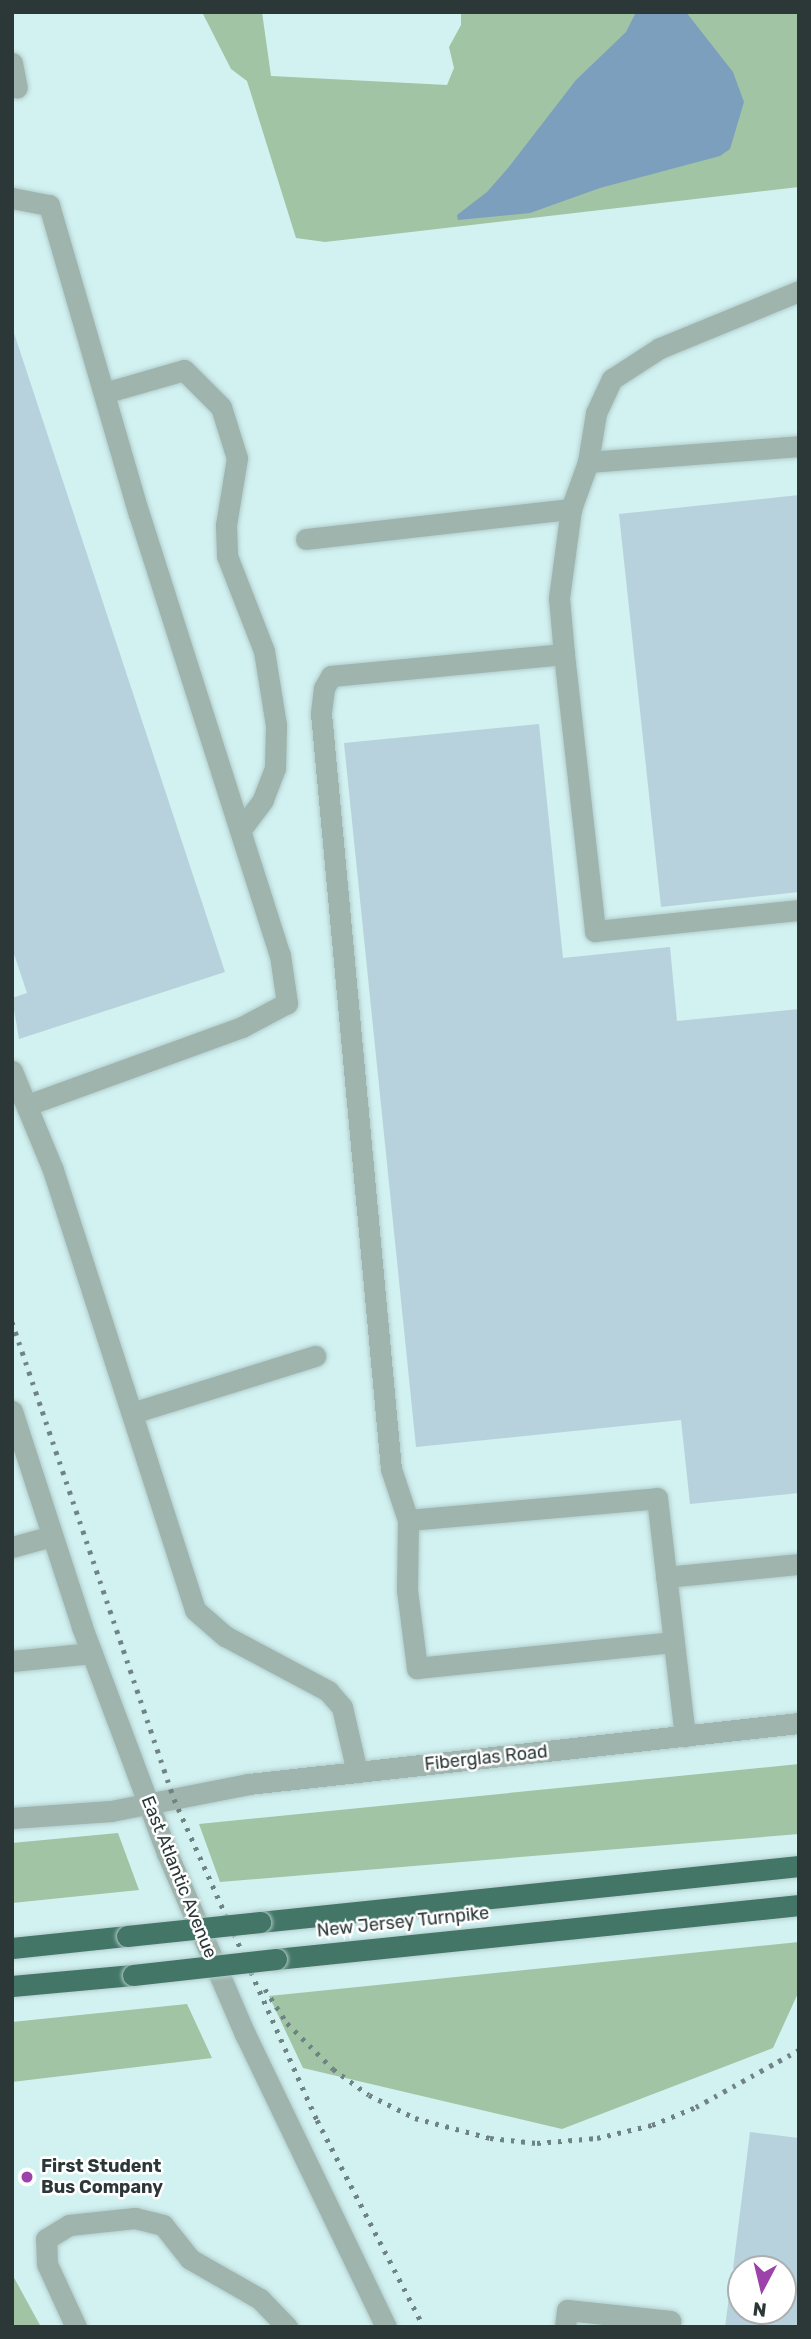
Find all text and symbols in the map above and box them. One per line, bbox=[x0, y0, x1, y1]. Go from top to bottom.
street label: Fiberglas Road bbox=[423, 1741, 549, 1775]
street label: East Atlantic Avenue bbox=[136, 1792, 222, 1962]
street label: New Jersey Turnpike bbox=[315, 1902, 491, 1942]
place label: First Student Bus Company bbox=[41, 2156, 163, 2198]
marker: First Student Bus Company bbox=[19, 2169, 35, 2185]
north arrow bbox=[727, 2255, 797, 2325]
text: N bbox=[751, 2297, 768, 2322]

